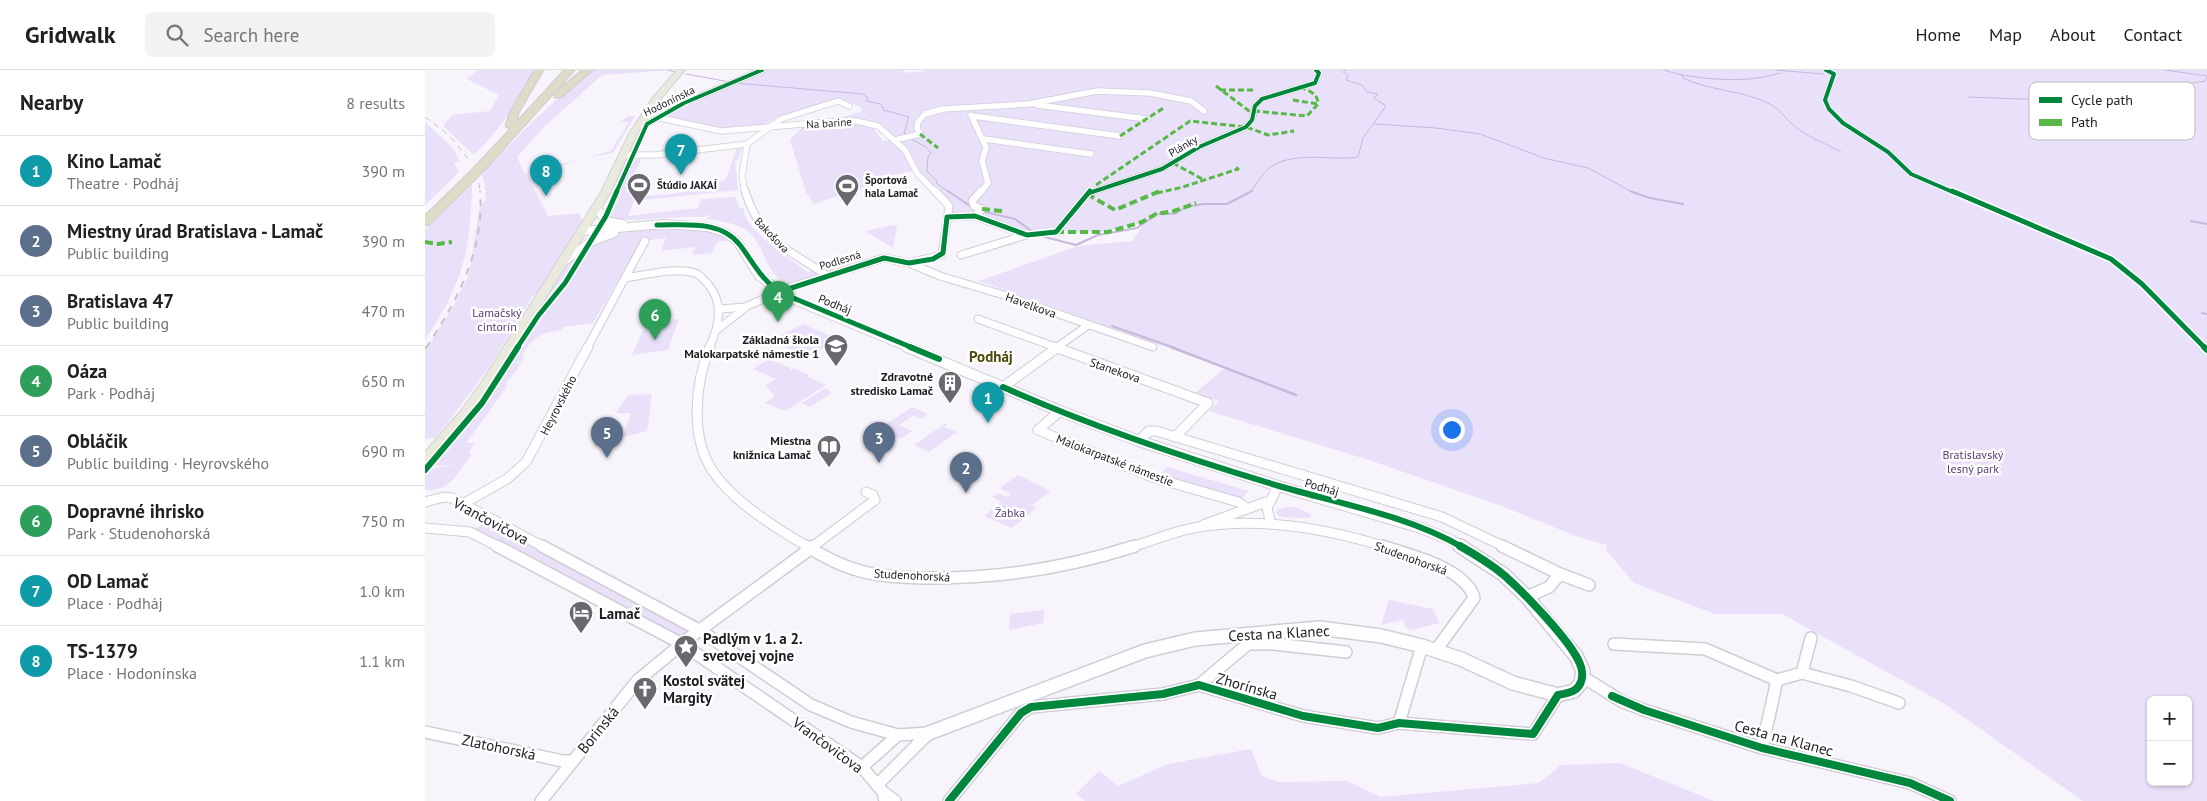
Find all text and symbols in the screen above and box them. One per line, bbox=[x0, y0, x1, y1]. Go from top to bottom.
search box bbox=[145, 12, 495, 57]
text: Gridwalk bbox=[25, 19, 115, 50]
icon: search bbox=[163, 21, 191, 49]
text: Search here bbox=[203, 23, 299, 47]
text: Home bbox=[1915, 23, 1961, 46]
text: Map bbox=[1989, 23, 2022, 46]
text: About bbox=[2050, 23, 2096, 46]
text: Contact bbox=[2124, 23, 2182, 46]
legend bbox=[2029, 82, 2195, 140]
street label: Hodonínska bbox=[641, 83, 697, 119]
text: Nearby bbox=[20, 89, 83, 116]
text: Cycle path bbox=[2071, 91, 2133, 109]
text: 8 results bbox=[346, 93, 405, 113]
text: Path bbox=[2071, 113, 2098, 131]
street label: Na barine bbox=[806, 114, 853, 132]
street label: Plánky bbox=[1166, 132, 1201, 160]
pin: 7 bbox=[665, 134, 697, 175]
text: Kino Lamač bbox=[67, 149, 161, 173]
pin: 8 bbox=[530, 155, 562, 196]
text: 1 bbox=[31, 161, 41, 181]
text: 390 m bbox=[362, 161, 405, 181]
sports icon: Štúdio JAKAÍ bbox=[626, 172, 652, 206]
text: Theatre · Podháj bbox=[67, 173, 179, 193]
sports icon: Športová hala Lamač bbox=[834, 173, 860, 207]
place label: Športová hala Lamač bbox=[865, 173, 918, 200]
place label: Štúdio JAKAÍ bbox=[657, 178, 718, 192]
street label: Bakošova bbox=[752, 214, 792, 256]
text: Miestny úrad Bratislava - Lamač bbox=[67, 219, 323, 243]
text: 2 bbox=[31, 231, 41, 251]
text: 390 m bbox=[362, 231, 405, 251]
text: Public building bbox=[67, 243, 169, 263]
street label: Podlesná bbox=[818, 247, 862, 273]
pin: 4 bbox=[762, 281, 794, 322]
text: Bratislava 47 bbox=[67, 289, 174, 313]
street label: Havelkova bbox=[1004, 289, 1058, 321]
street label: Podháj bbox=[816, 291, 854, 317]
pin: 6 bbox=[639, 299, 671, 340]
text: 3 bbox=[31, 301, 41, 321]
text: 470 m bbox=[362, 301, 405, 321]
park label: Lamačský cintorín bbox=[472, 305, 522, 334]
text: Public building bbox=[67, 313, 169, 333]
place label: Základná škola Malokarpatské námestie 1 bbox=[684, 332, 819, 361]
school or university icon: Základná škola Malokarpatské námestie 1 bbox=[823, 333, 849, 367]
district label: Podháj bbox=[969, 347, 1013, 366]
street label: Stanekova bbox=[1088, 354, 1142, 386]
text: Oáza bbox=[67, 359, 107, 383]
place label: Zdravotné stredisko Lamač bbox=[851, 369, 933, 398]
building icon: Zdravotné stredisko Lamač bbox=[937, 370, 963, 404]
text: 4 bbox=[31, 371, 41, 391]
text: 650 m bbox=[362, 371, 405, 391]
street label: Heyrovského bbox=[536, 372, 580, 438]
pin: 1 bbox=[972, 382, 1004, 423]
text: Park · Podháj bbox=[67, 383, 155, 403]
pin: 5 bbox=[591, 417, 623, 458]
your location bbox=[1439, 417, 1465, 443]
pin: 3 bbox=[863, 422, 895, 463]
text: Obláčik bbox=[67, 429, 128, 453]
street label: Malokarpatské námestie bbox=[1054, 431, 1176, 489]
place label: Miestna knižnica Lamač bbox=[733, 433, 811, 462]
library icon: Miestna knižnica Lamač bbox=[816, 434, 842, 468]
text: 5 bbox=[31, 441, 41, 461]
text: 690 m bbox=[362, 441, 405, 461]
park label: Bratislavský lesný park bbox=[1943, 447, 2004, 476]
pin: 2 bbox=[950, 452, 982, 493]
text: Public building · Heyrovského bbox=[67, 453, 269, 473]
street label: Podháj bbox=[1303, 475, 1341, 499]
street label: Vrančovičova bbox=[449, 493, 532, 549]
text: Dopravné ihrisko bbox=[67, 499, 204, 523]
park label: Žabka bbox=[995, 505, 1025, 520]
text: 6 bbox=[31, 511, 41, 531]
text: 750 m bbox=[362, 511, 405, 531]
text: Park · Studenohorská bbox=[67, 523, 210, 543]
street label: Studenohorská bbox=[1373, 538, 1449, 578]
street label: Studenohorská bbox=[874, 566, 951, 584]
text: OD Lamač bbox=[67, 569, 149, 593]
text: 7 bbox=[31, 581, 41, 601]
text: 1.0 km bbox=[359, 581, 405, 601]
text: Place · Podháj bbox=[67, 593, 163, 613]
hotel icon: Lamač bbox=[568, 600, 594, 634]
place label: Lamač bbox=[599, 604, 641, 623]
street label: Cesta na Klanec bbox=[1228, 621, 1330, 645]
place label: Padlým v 1. a 2. svetovej vojne bbox=[703, 629, 803, 665]
place icon: Padlým v 1. a 2. svetovej vojne bbox=[673, 634, 699, 668]
text: TS-1379 bbox=[67, 639, 138, 663]
text: 8 bbox=[31, 651, 41, 671]
text: 1.1 km bbox=[359, 651, 405, 671]
text: Place · Hodonínska bbox=[67, 663, 197, 683]
street label: Zhorínska bbox=[1214, 668, 1280, 704]
place label: Kostol svätej Margity bbox=[663, 671, 745, 707]
church icon: Kostol svätej Margity bbox=[632, 676, 658, 710]
map controls bbox=[2147, 696, 2192, 786]
button: + bbox=[2147, 696, 2192, 741]
street label: Borinská bbox=[573, 703, 623, 757]
street label: Vrančovičova bbox=[788, 712, 867, 777]
street label: Cesta na Klanec bbox=[1732, 716, 1836, 760]
street label: Zlatohorská bbox=[460, 730, 538, 764]
button: − bbox=[2147, 741, 2192, 786]

